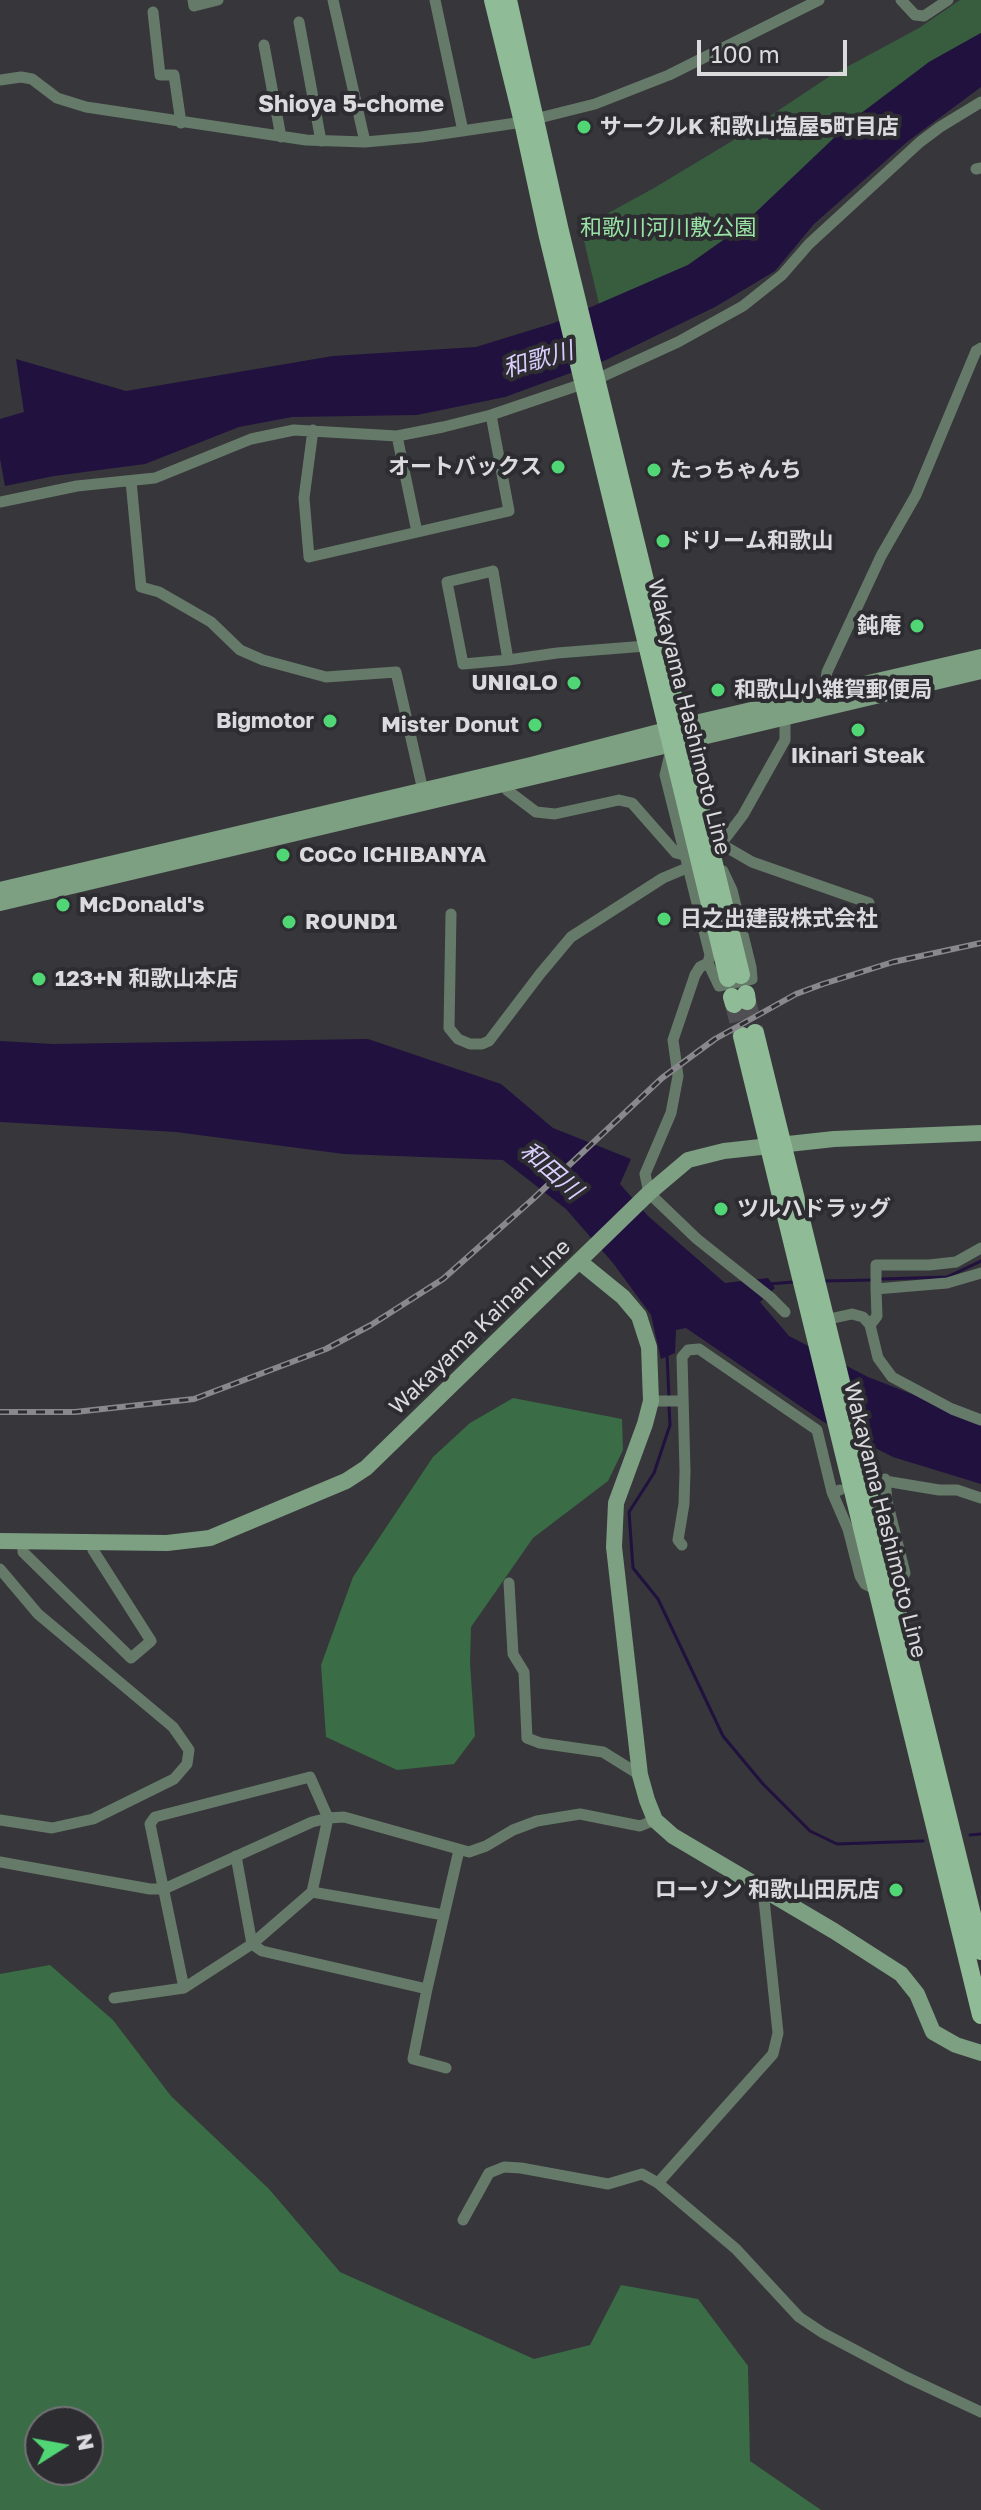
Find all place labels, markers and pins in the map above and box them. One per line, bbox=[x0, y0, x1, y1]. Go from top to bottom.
place label: サークルK 和歌山塩屋5町目店 bbox=[600, 114, 899, 140]
marker: サークルK 和歌山塩屋5町目店 bbox=[575, 118, 593, 136]
place label: オートバックス bbox=[388, 454, 542, 480]
place label: たっちゃんち bbox=[670, 457, 802, 483]
marker: オートバックス bbox=[549, 458, 567, 476]
marker: たっちゃんち bbox=[645, 461, 663, 479]
place label: ドリーム和歌山 bbox=[679, 528, 833, 554]
marker: ドリーム和歌山 bbox=[654, 532, 672, 550]
place label: 鈍庵 bbox=[857, 613, 901, 639]
marker: 鈍庵 bbox=[908, 617, 926, 635]
place label: UNIQLO bbox=[472, 670, 558, 696]
marker: UNIQLO bbox=[565, 674, 583, 692]
place label: 和歌山小雑賀郵便局 bbox=[734, 677, 932, 703]
marker: 和歌山小雑賀郵便局 bbox=[709, 681, 727, 699]
place label: Bigmotor bbox=[216, 708, 314, 734]
marker: Bigmotor bbox=[321, 712, 339, 730]
place label: Mister Donut bbox=[381, 712, 519, 738]
marker: Mister Donut bbox=[526, 716, 544, 734]
marker: Ikinari Steak bbox=[849, 721, 867, 739]
place label: Ikinari Steak bbox=[791, 743, 925, 769]
place label: CoCo ICHIBANYA bbox=[299, 842, 486, 868]
marker: CoCo ICHIBANYA bbox=[274, 846, 292, 864]
place label: McDonald's bbox=[79, 892, 205, 918]
marker: McDonald's bbox=[54, 896, 72, 914]
place label: 日之出建設株式会社 bbox=[680, 906, 878, 932]
place label: ROUND1 bbox=[305, 909, 397, 935]
marker: 日之出建設株式会社 bbox=[655, 910, 673, 928]
marker: ROUND1 bbox=[280, 913, 298, 931]
place label: 123+N 和歌山本店 bbox=[55, 966, 238, 992]
marker: 123+N 和歌山本店 bbox=[30, 970, 48, 988]
place label: ツルハドラッグ bbox=[737, 1196, 891, 1222]
marker: ツルハドラッグ bbox=[712, 1200, 730, 1218]
place label: ローソン 和歌山田尻店 bbox=[655, 1877, 880, 1903]
marker: ローソン 和歌山田尻店 bbox=[887, 1881, 905, 1899]

